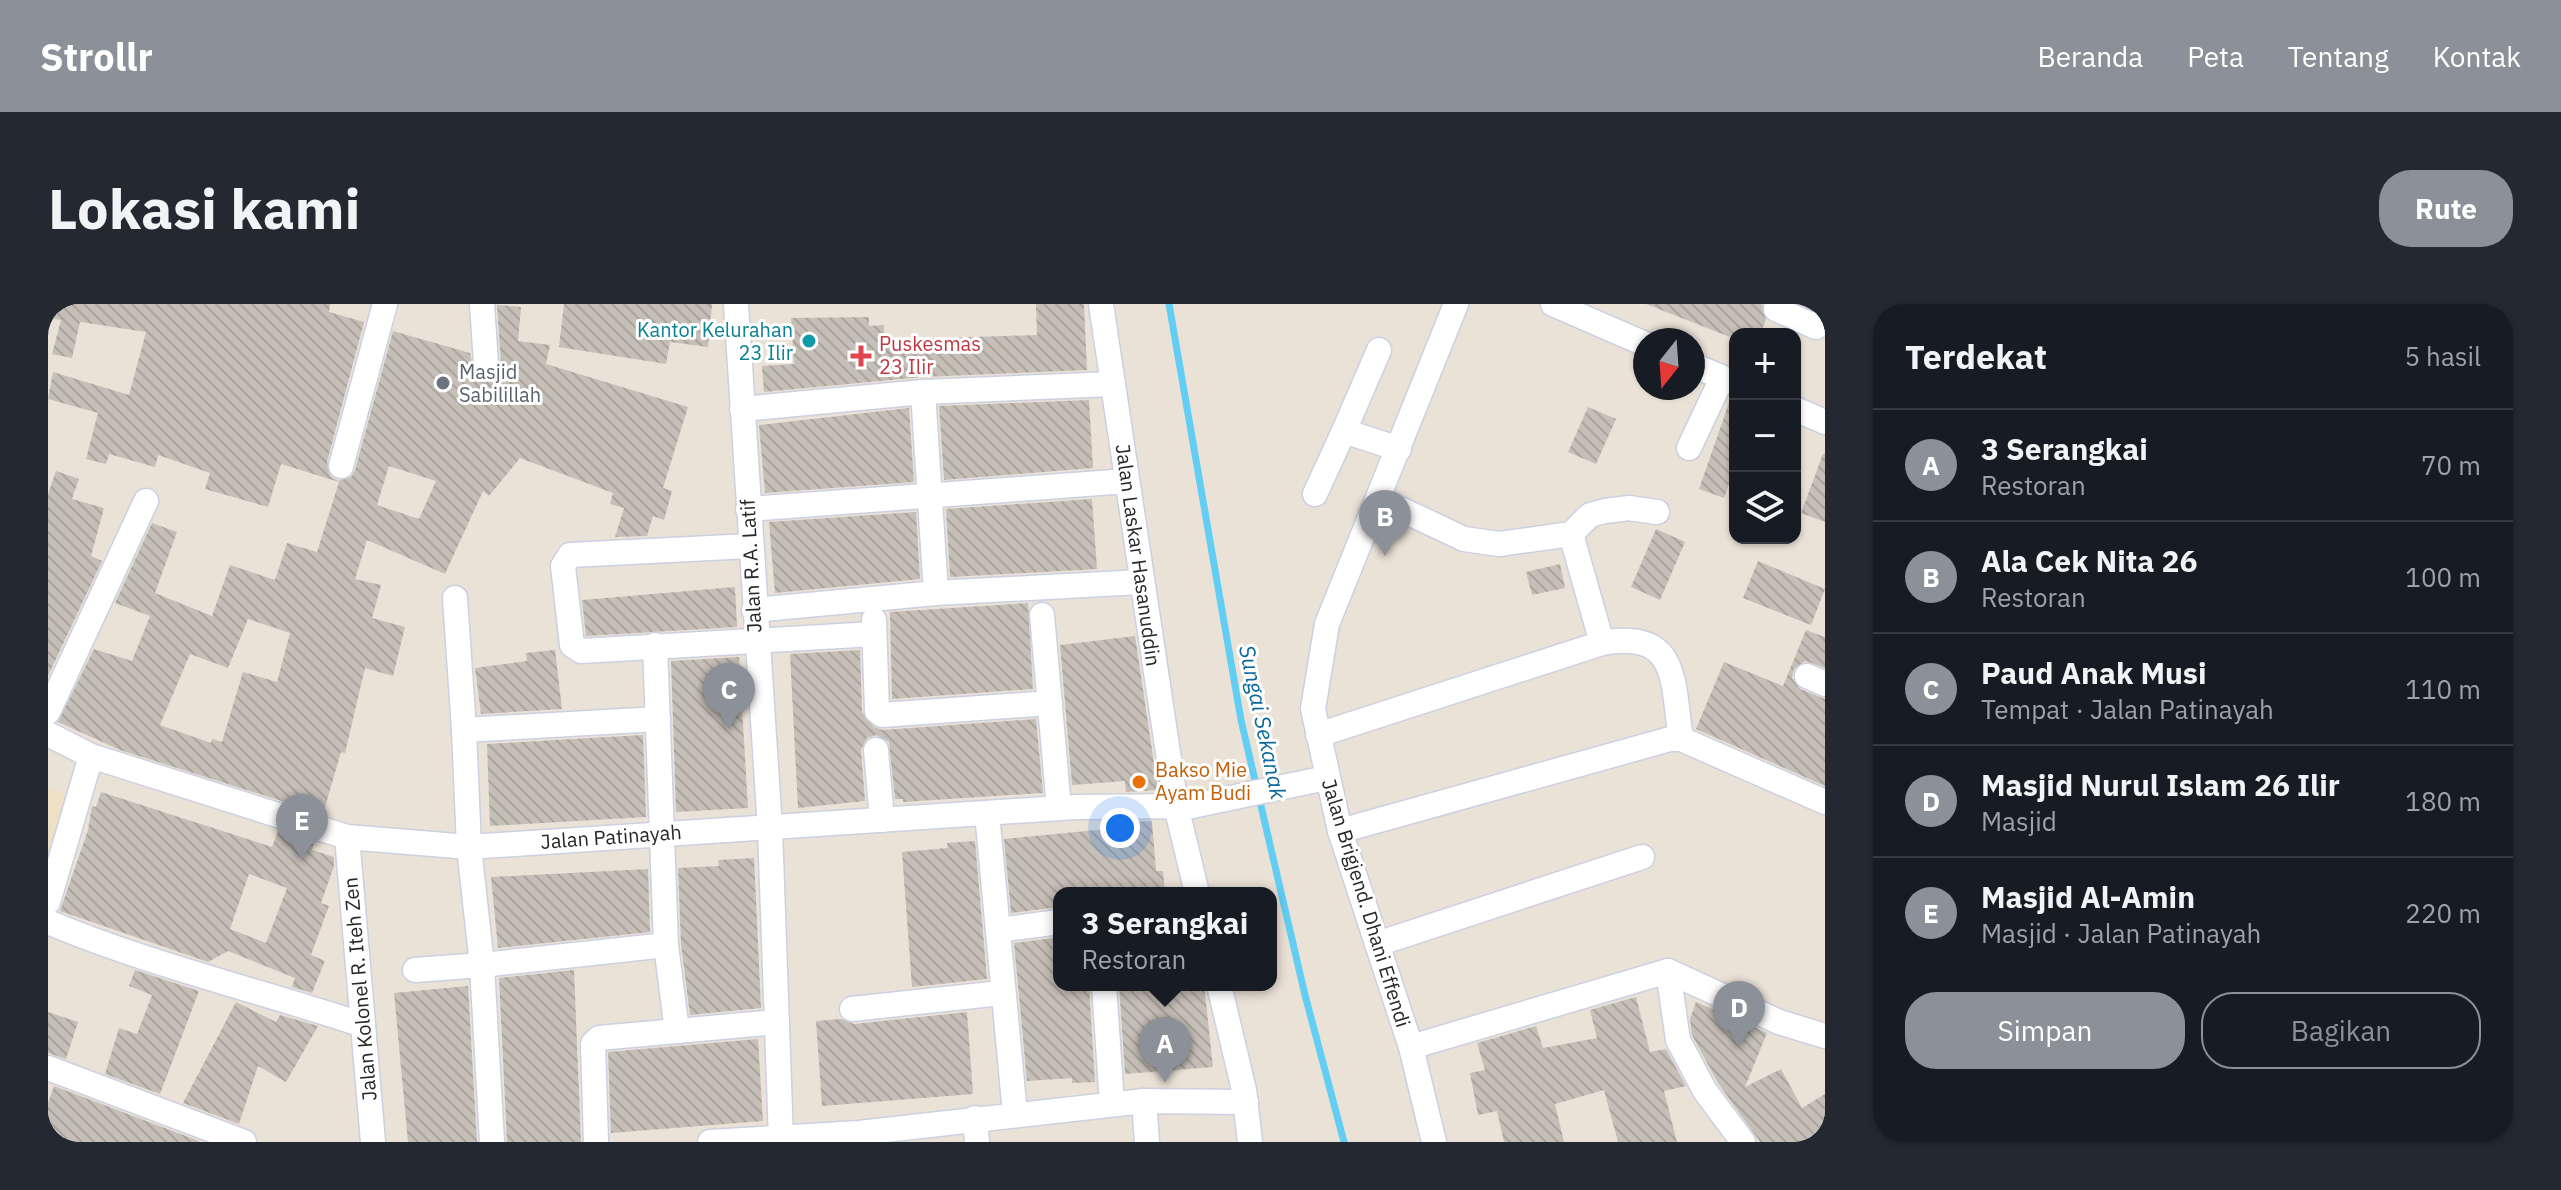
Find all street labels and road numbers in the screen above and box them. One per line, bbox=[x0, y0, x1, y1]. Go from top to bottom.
street label: Jalan Laskar Hasanuddin bbox=[1110, 442, 1167, 668]
street label: Jalan R.A. Latif bbox=[733, 498, 767, 634]
street label: Jalan Brigjend. Dhani Effendi bbox=[1316, 775, 1417, 1030]
street label: Jalan Patinayah bbox=[540, 818, 682, 855]
street label: Jalan Kolonel R. Iteh Zen bbox=[336, 876, 383, 1102]

